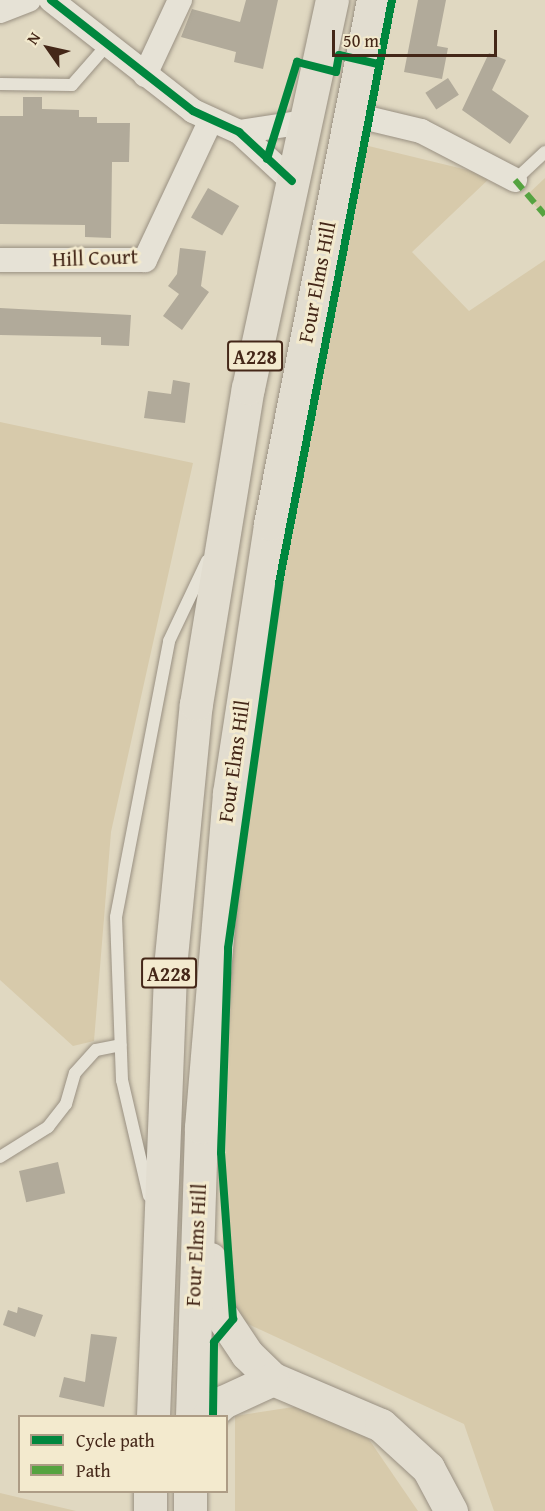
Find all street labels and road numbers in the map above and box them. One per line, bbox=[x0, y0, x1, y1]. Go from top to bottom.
street label: Four Elms Hill bbox=[293, 219, 341, 345]
street label: Hill Court bbox=[52, 244, 138, 272]
road number: A228 bbox=[226, 339, 284, 373]
street label: Four Elms Hill bbox=[213, 698, 255, 824]
road number: A228 bbox=[140, 956, 198, 990]
street label: Four Elms Hill bbox=[180, 1183, 212, 1307]

